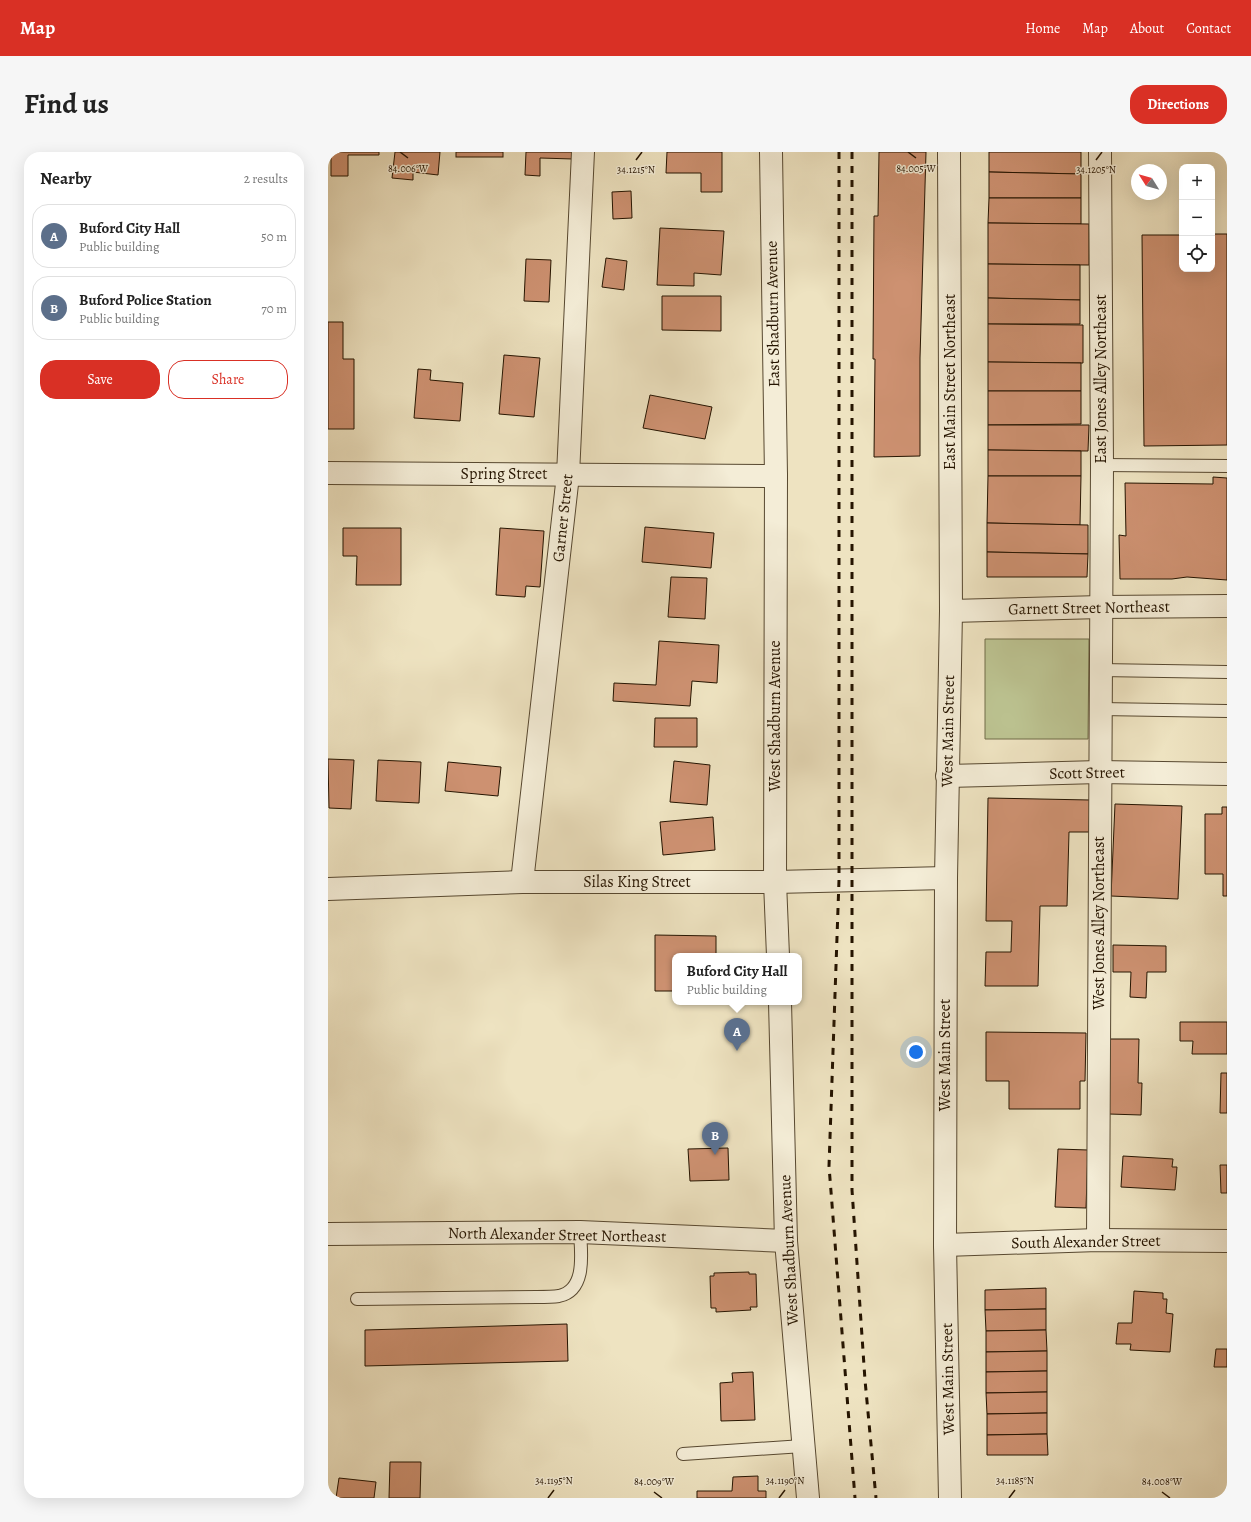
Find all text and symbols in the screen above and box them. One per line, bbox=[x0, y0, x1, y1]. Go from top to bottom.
text: Map bbox=[20, 15, 55, 41]
text: Home bbox=[1025, 19, 1060, 38]
text: Map bbox=[1082, 19, 1108, 38]
text: About bbox=[1130, 19, 1164, 38]
text: Contact bbox=[1186, 19, 1231, 38]
text: Find us bbox=[24, 85, 109, 123]
button: Directions bbox=[1130, 85, 1227, 124]
text: 84.006°W bbox=[388, 162, 429, 175]
text: 84.005°W bbox=[896, 162, 937, 175]
text: 34.1215°N bbox=[617, 163, 655, 176]
text: 34.1205°N bbox=[1076, 163, 1116, 176]
north arrow bbox=[1131, 164, 1167, 200]
map controls bbox=[1179, 164, 1215, 272]
button: + bbox=[1179, 164, 1215, 200]
text: Nearby bbox=[40, 167, 91, 190]
text: 2 results bbox=[244, 170, 288, 187]
button: − bbox=[1179, 200, 1215, 236]
text: Buford City Hall bbox=[79, 218, 180, 238]
text: A bbox=[50, 228, 58, 245]
text: 50 m bbox=[261, 228, 287, 245]
button: locate bbox=[1179, 236, 1215, 272]
text: Public building bbox=[79, 238, 159, 255]
street label: East Shadburn Avenue bbox=[761, 240, 785, 388]
text: Buford Police Station bbox=[79, 290, 212, 310]
street label: East Main Street Northeast bbox=[939, 294, 961, 470]
street label: East Jones Alley Northeast bbox=[1090, 294, 1112, 464]
text: B bbox=[50, 300, 58, 317]
text: 70 m bbox=[261, 300, 287, 317]
text: Public building bbox=[79, 310, 159, 327]
button: Save bbox=[40, 360, 160, 399]
button: Share bbox=[168, 360, 288, 399]
street label: Spring Street bbox=[461, 463, 547, 485]
street label: Garner Street bbox=[547, 473, 579, 563]
street label: Garnett Street Northeast bbox=[1008, 596, 1170, 620]
street label: West Shadburn Avenue bbox=[764, 640, 786, 793]
street label: West Main Street bbox=[936, 675, 960, 788]
street label: Scott Street bbox=[1049, 761, 1125, 785]
street label: West Jones Alley Northeast bbox=[1088, 836, 1110, 1011]
street label: Silas King Street bbox=[583, 871, 691, 893]
popup bbox=[672, 953, 802, 1005]
text: Buford City Hall bbox=[686, 961, 788, 981]
text: Public building bbox=[686, 981, 767, 998]
street label: West Main Street bbox=[934, 999, 956, 1112]
pin: A bbox=[724, 1018, 750, 1051]
your location bbox=[906, 1042, 926, 1062]
pin: B bbox=[702, 1122, 728, 1155]
street label: West Shadburn Avenue bbox=[774, 1174, 804, 1327]
street label: North Alexander Street Northeast bbox=[448, 1222, 666, 1248]
street label: South Alexander Street bbox=[1011, 1230, 1161, 1254]
street label: West Main Street bbox=[936, 1323, 960, 1436]
text: 34.1195°N bbox=[535, 1474, 573, 1487]
text: 34.1190°N bbox=[766, 1474, 804, 1487]
text: 34.1185°N bbox=[996, 1474, 1034, 1487]
text: 84.009°W bbox=[634, 1475, 675, 1488]
text: 84.008°W bbox=[1142, 1475, 1183, 1488]

